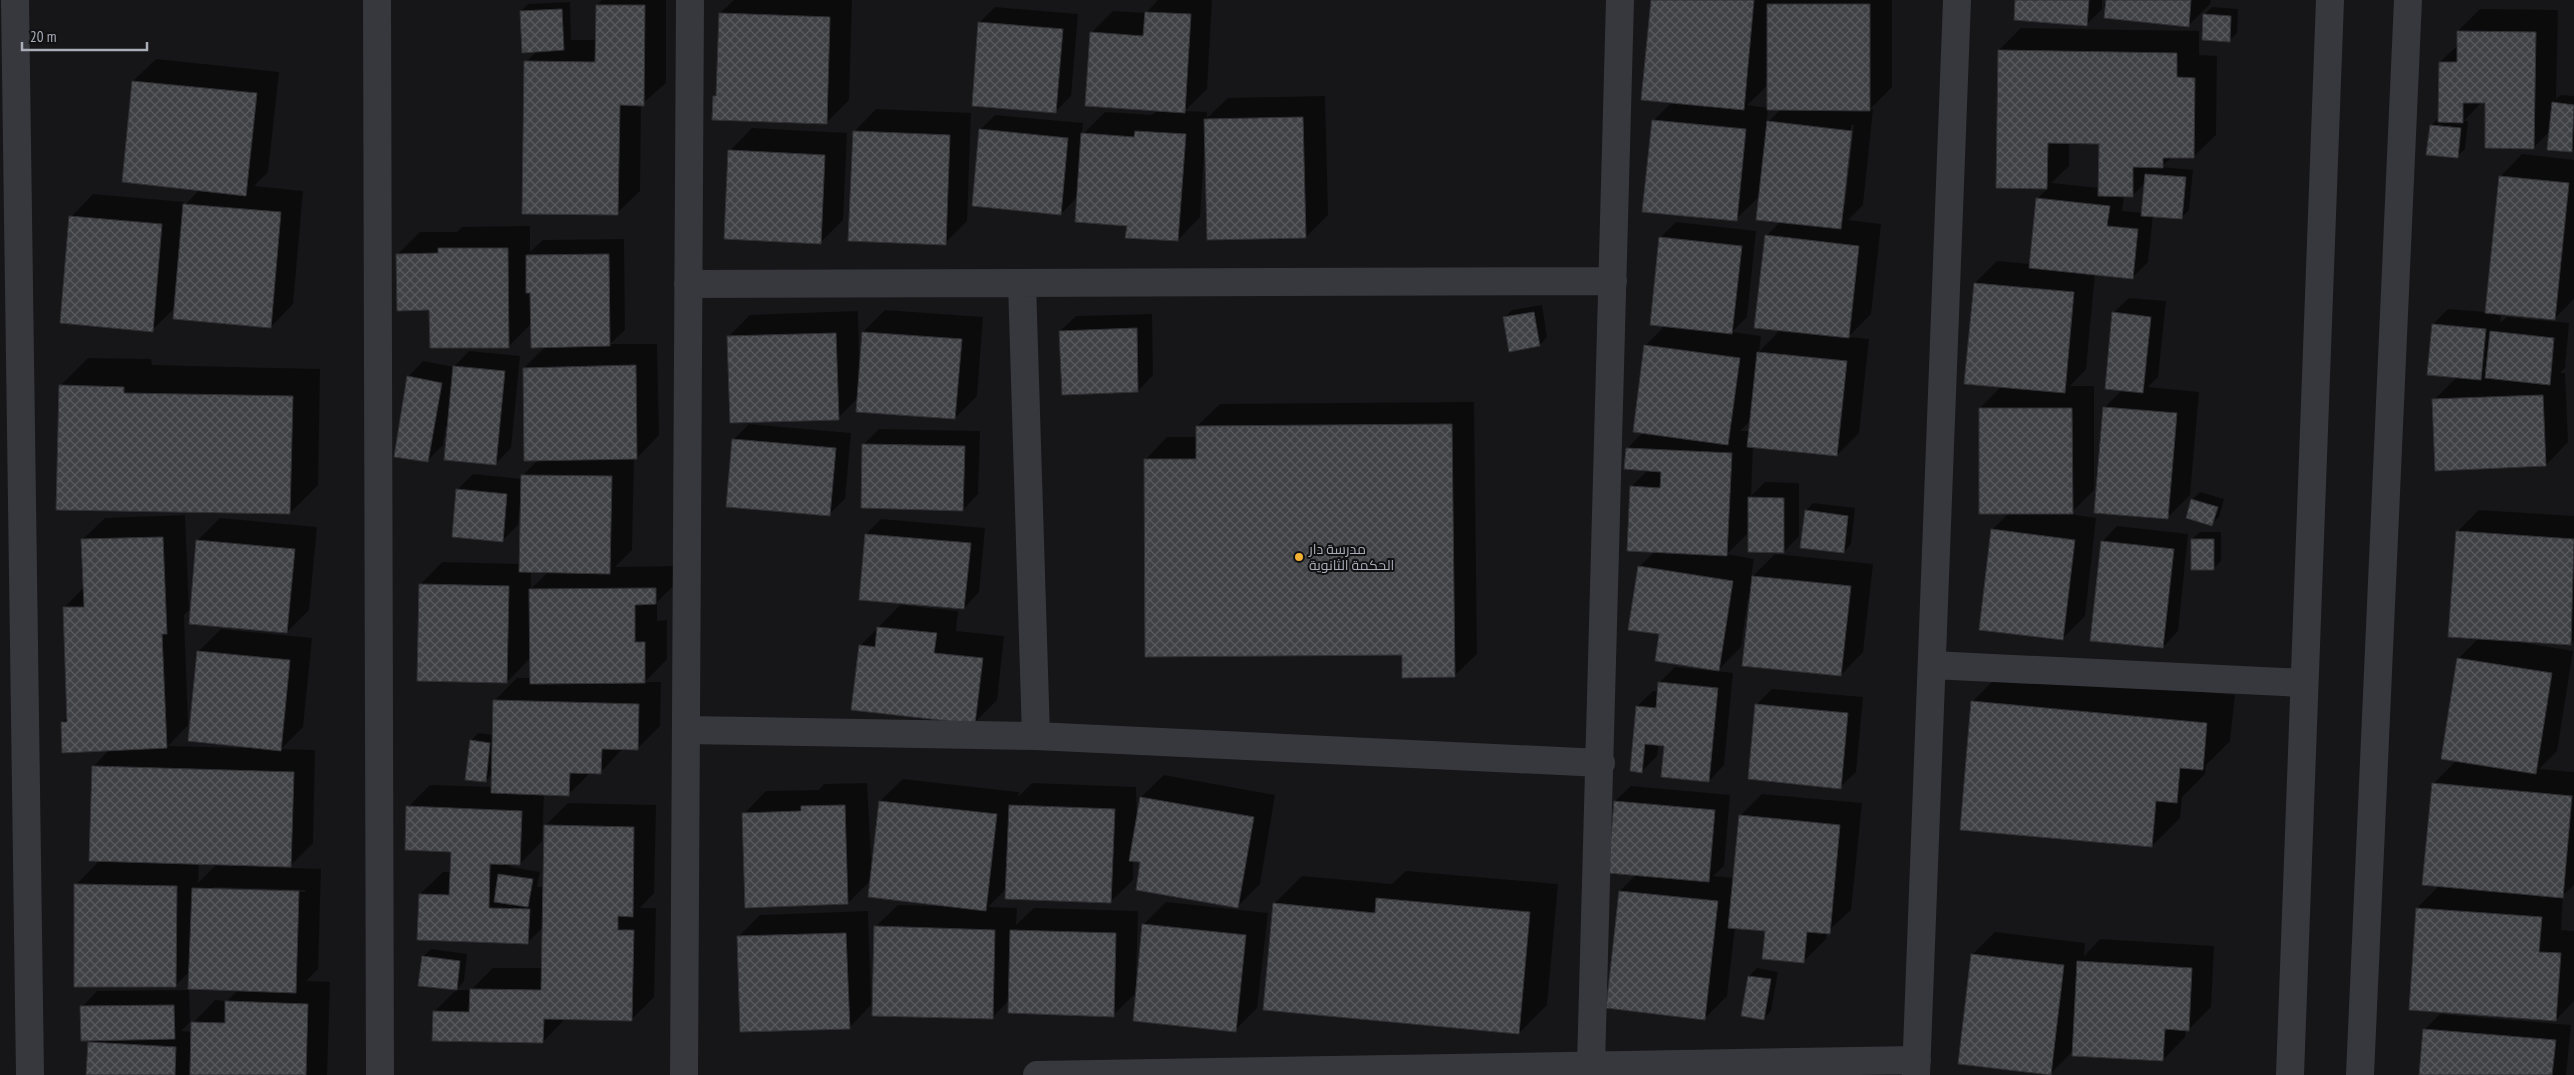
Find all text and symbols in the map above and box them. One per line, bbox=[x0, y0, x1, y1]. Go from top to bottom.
scale bar bbox=[22, 20, 148, 52]
text: 20 m bbox=[30, 27, 56, 46]
place label: مدرسة دار الحكمة الثانوية bbox=[1308, 540, 1394, 574]
marker: مدرسة دار الحكمة الثانوية bbox=[1293, 551, 1305, 563]

